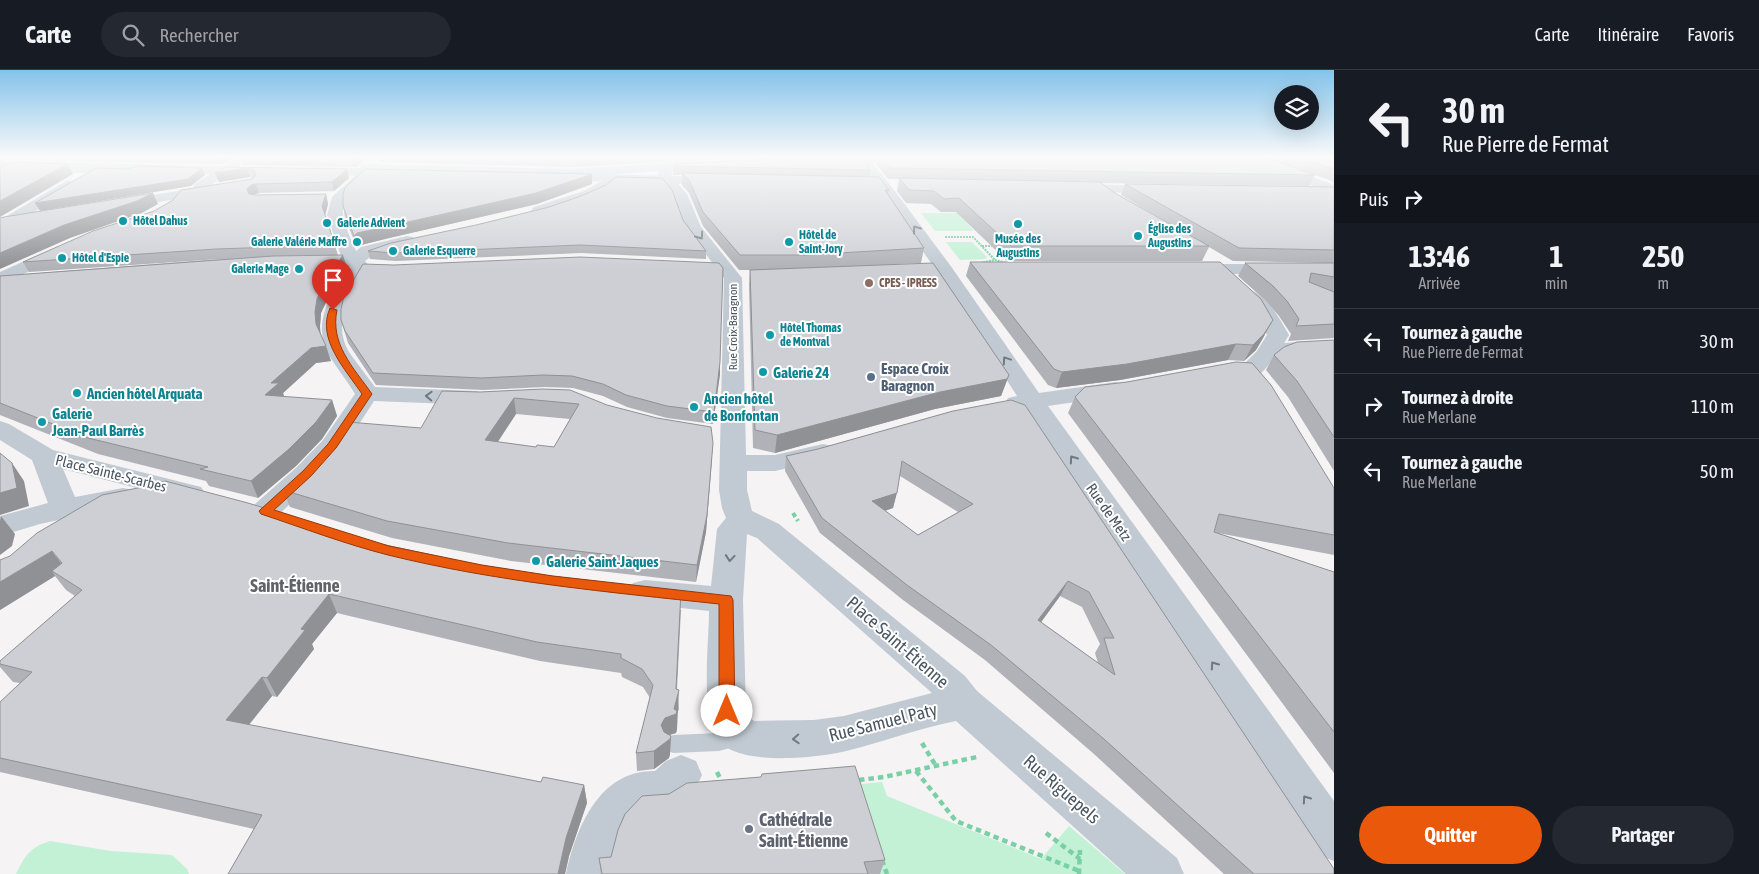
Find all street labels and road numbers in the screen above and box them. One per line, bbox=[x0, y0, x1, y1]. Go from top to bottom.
street label: Rue Croix-Baragnon bbox=[726, 284, 740, 370]
street label: Place Sainte-Scarbes bbox=[54, 451, 168, 495]
street label: Rue de Metz bbox=[1083, 480, 1135, 544]
street label: Place Saint-Étienne bbox=[843, 592, 953, 692]
street label: Rue Samuel Paty bbox=[827, 698, 939, 746]
street label: Rue Riguepels bbox=[1020, 750, 1104, 828]

